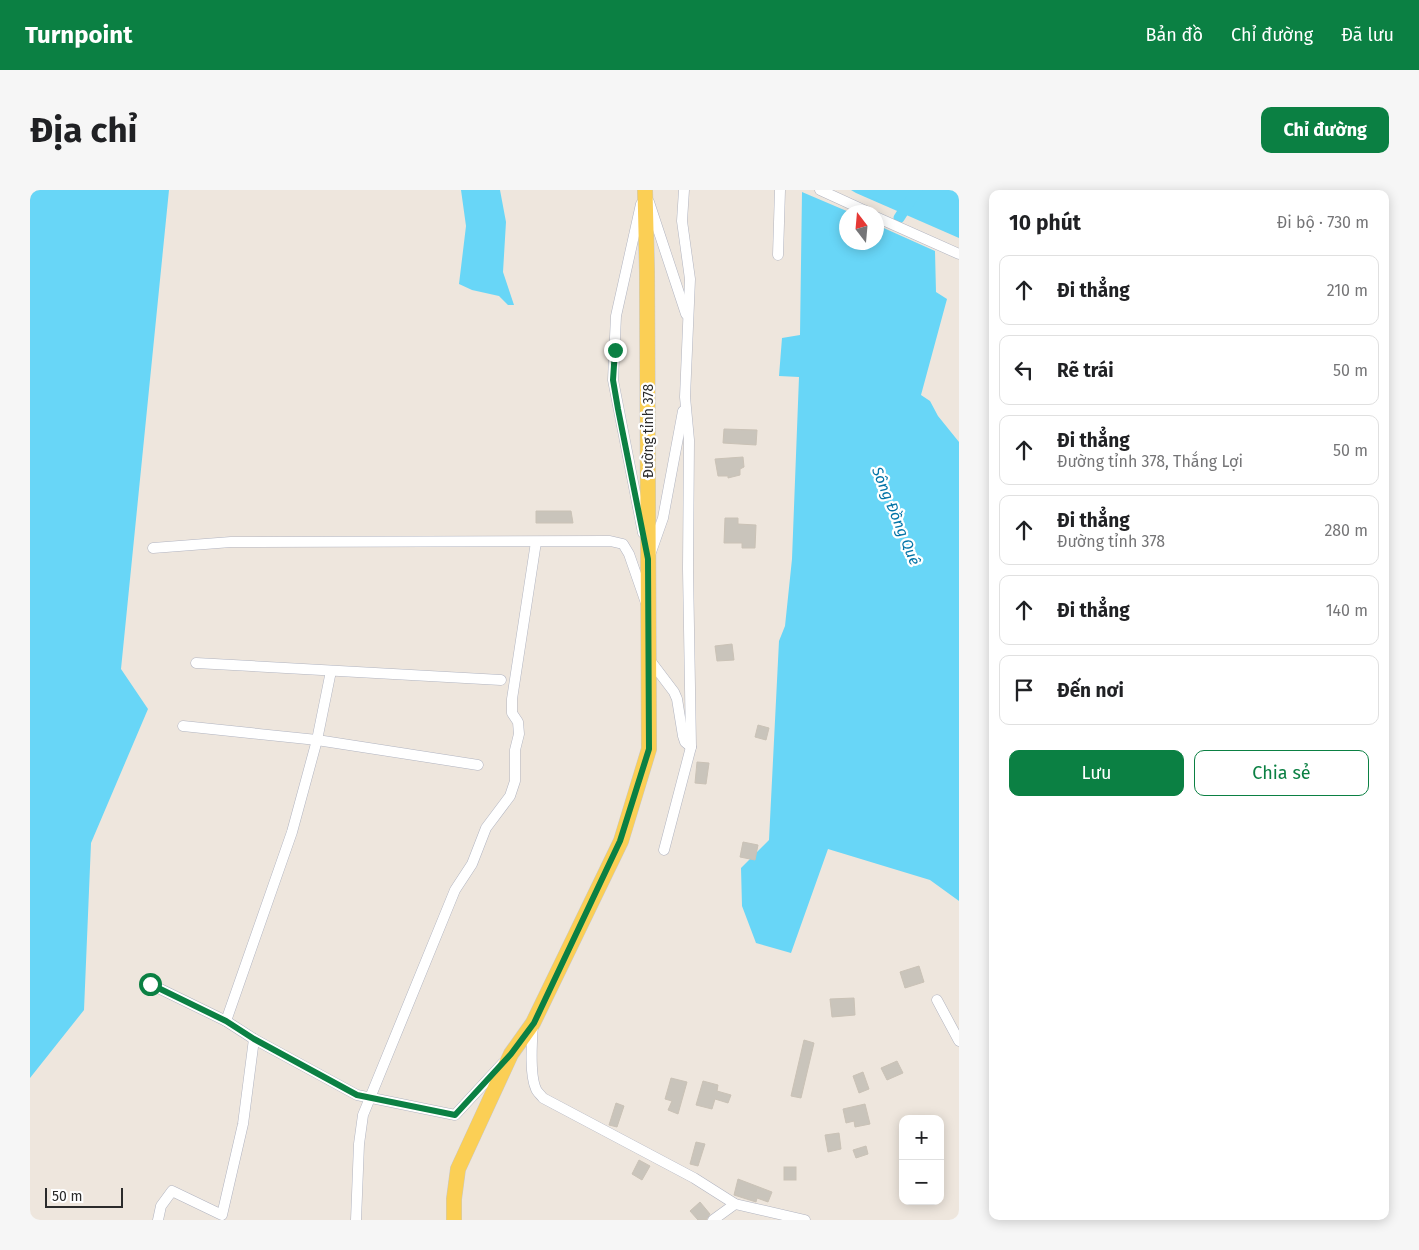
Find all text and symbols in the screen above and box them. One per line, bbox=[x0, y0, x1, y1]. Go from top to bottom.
text: Turnpoint bbox=[25, 21, 132, 49]
text: Bản đồ bbox=[1146, 24, 1203, 46]
text: Chỉ đường bbox=[1231, 24, 1313, 46]
text: Đã lưu bbox=[1341, 24, 1394, 46]
button: Chỉ đường bbox=[1261, 107, 1389, 153]
text: Địa chỉ bbox=[30, 109, 137, 151]
north arrow bbox=[839, 205, 884, 250]
text: 10 phút bbox=[1009, 210, 1081, 236]
text: Đi bộ · 730 m bbox=[1277, 213, 1369, 232]
icon: ahead bbox=[1010, 276, 1038, 304]
text: Đi thẳng bbox=[1057, 279, 1130, 302]
text: 210 m bbox=[1327, 281, 1368, 300]
route end bbox=[604, 339, 627, 362]
icon: left bbox=[1010, 356, 1038, 384]
text: Rẽ trái bbox=[1057, 359, 1114, 382]
text: 50 m bbox=[1333, 361, 1368, 380]
street label: Đường tỉnh 378 bbox=[640, 383, 657, 478]
text: Đi thẳng bbox=[1057, 429, 1130, 452]
icon: ahead bbox=[1010, 436, 1038, 464]
text: 50 m bbox=[1333, 441, 1368, 460]
text: Đường tỉnh 378, Thắng Lợi bbox=[1057, 452, 1243, 471]
water label: Sông Đồng Quê bbox=[868, 463, 924, 568]
text: Đi thẳng bbox=[1057, 509, 1130, 532]
icon: ahead bbox=[1010, 516, 1038, 544]
text: 280 m bbox=[1324, 521, 1368, 540]
text: Đường tỉnh 378 bbox=[1057, 532, 1165, 551]
icon: ahead bbox=[1010, 596, 1038, 624]
text: Đi thẳng bbox=[1057, 599, 1130, 622]
text: 140 m bbox=[1326, 601, 1368, 620]
icon: arrive bbox=[1010, 676, 1038, 704]
text: Đến nơi bbox=[1057, 679, 1124, 702]
button: Lưu bbox=[1009, 750, 1184, 796]
button: Chia sẻ bbox=[1194, 750, 1369, 796]
route start bbox=[139, 973, 162, 996]
map controls bbox=[899, 1115, 944, 1205]
button: + bbox=[899, 1115, 944, 1160]
button: − bbox=[899, 1160, 944, 1205]
scale bar bbox=[45, 1185, 122, 1208]
text: 50 m bbox=[52, 1188, 83, 1205]

